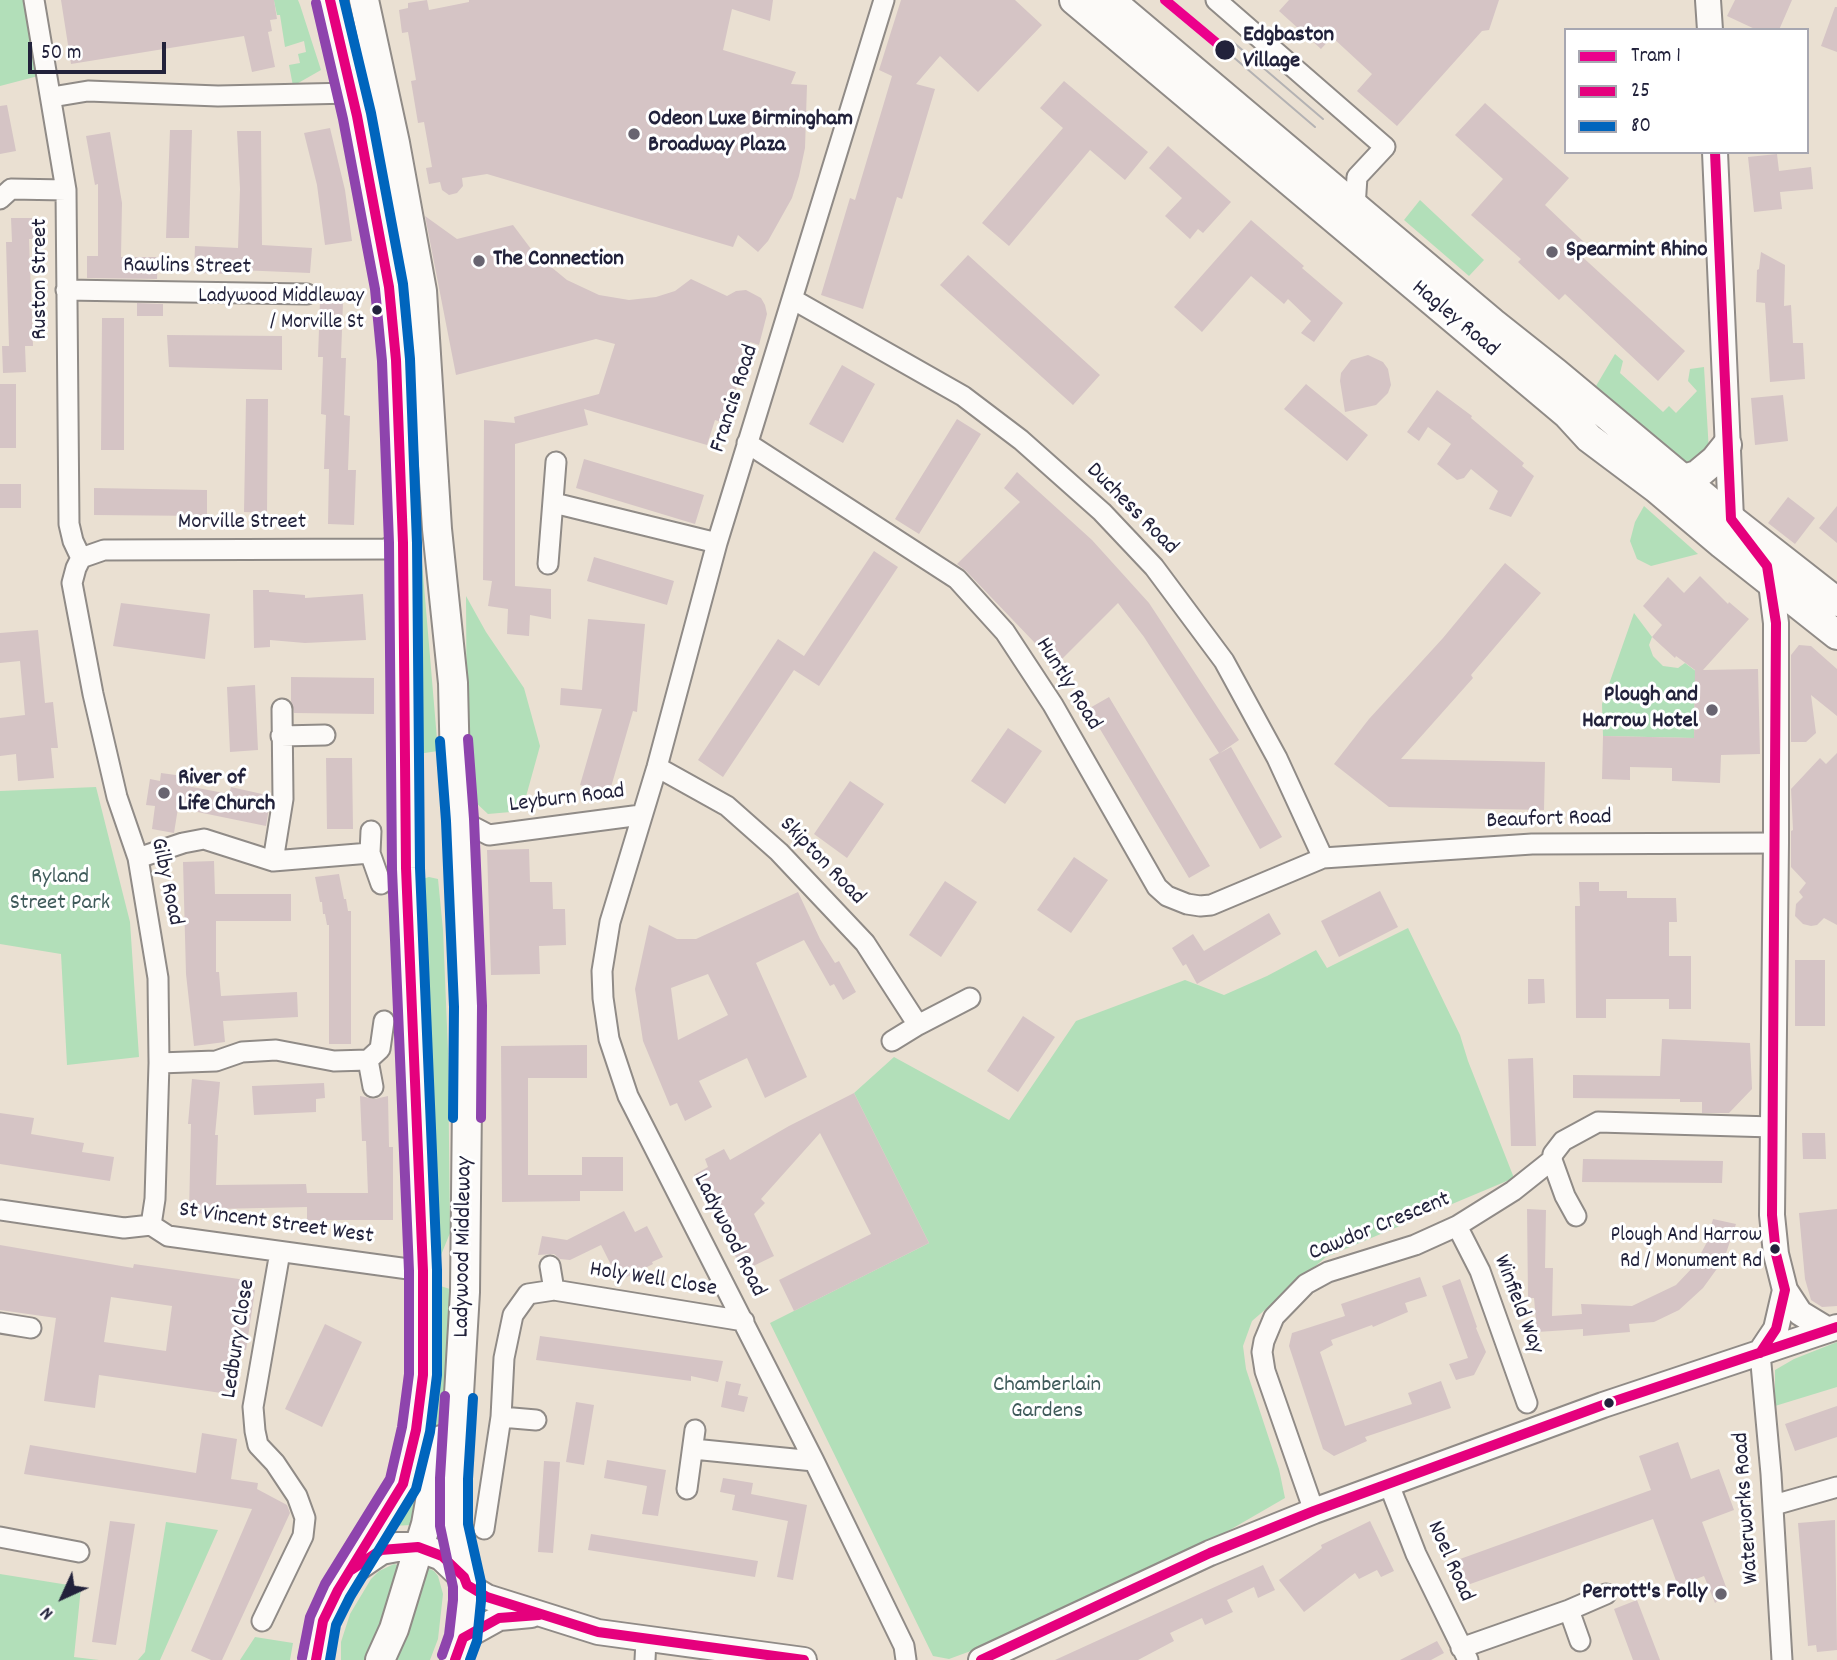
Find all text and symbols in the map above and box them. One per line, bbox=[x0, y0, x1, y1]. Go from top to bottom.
place label: Edgbaston Village bbox=[1243, 23, 1334, 77]
scale bar bbox=[32, 28, 170, 72]
legend bbox=[1564, 28, 1809, 154]
marker: Edgbaston Village bbox=[1213, 38, 1237, 62]
text: 50 m bbox=[41, 39, 81, 69]
text: Tram 1 bbox=[1631, 42, 1681, 72]
text: 25 bbox=[1631, 77, 1650, 107]
place label: Odeon Luxe Birmingham Broadway Plaza bbox=[648, 107, 853, 161]
text: 80 bbox=[1631, 112, 1651, 142]
marker: Odeon Luxe Birmingham Broadway Plaza bbox=[626, 126, 642, 142]
street label: Ruston Street bbox=[28, 218, 56, 340]
place label: Spearmint Rhino bbox=[1566, 238, 1707, 266]
marker: Spearmint Rhino bbox=[1544, 244, 1560, 260]
place label: The Connection bbox=[493, 247, 624, 275]
street label: Rawlins Street bbox=[123, 253, 251, 283]
marker: The Connection bbox=[471, 253, 487, 269]
street label: Hagley Road bbox=[1405, 275, 1503, 365]
place label: Ladywood Middleway / Morville St bbox=[198, 285, 364, 335]
marker: Ladywood Middleway / Morville St bbox=[370, 303, 384, 317]
street label: Francis Road bbox=[706, 342, 766, 456]
street label: Duchess Road bbox=[1079, 458, 1183, 562]
street label: Morville Street bbox=[178, 510, 306, 538]
street label: Huntly Road bbox=[1028, 634, 1106, 736]
place label: Plough and Harrow Hotel bbox=[1582, 683, 1698, 737]
marker: Plough and Harrow Hotel bbox=[1704, 702, 1720, 718]
place label: River of Life Church bbox=[178, 766, 275, 820]
street label: Leyburn Road bbox=[508, 779, 626, 821]
marker: River of Life Church bbox=[156, 785, 172, 801]
street label: Beaufort Road bbox=[1486, 805, 1612, 837]
street label: Skipton Road bbox=[772, 812, 870, 912]
street label: Gilby Road bbox=[142, 836, 188, 928]
park label: Ryland Street Park bbox=[10, 865, 110, 919]
street label: Ladywood Middleway bbox=[450, 1156, 480, 1338]
street label: Ladywood Road bbox=[685, 1170, 771, 1302]
street label: Cawdor Crescent bbox=[1305, 1187, 1455, 1269]
street label: St Vincent Street West bbox=[177, 1198, 375, 1252]
place label: Plough And Harrow Rd / Monument Rd bbox=[1611, 1224, 1762, 1274]
marker: Plough And Harrow Rd / Monument Rd bbox=[1768, 1242, 1782, 1256]
street label: Winfield Way bbox=[1486, 1252, 1548, 1358]
street label: Holy Well Close bbox=[587, 1257, 719, 1305]
street label: Ledbury Close bbox=[217, 1277, 263, 1401]
park label: Chamberlain Gardens bbox=[993, 1373, 1101, 1427]
unlabelled marker bbox=[1602, 1396, 1616, 1410]
street label: Waterworks Road bbox=[1729, 1431, 1767, 1585]
street label: Noel Road bbox=[1419, 1517, 1479, 1607]
north arrow bbox=[28, 1562, 98, 1632]
place label: Perrott's Folly bbox=[1582, 1580, 1707, 1608]
marker: Perrott's Folly bbox=[1713, 1586, 1729, 1602]
text: N bbox=[35, 1599, 61, 1625]

